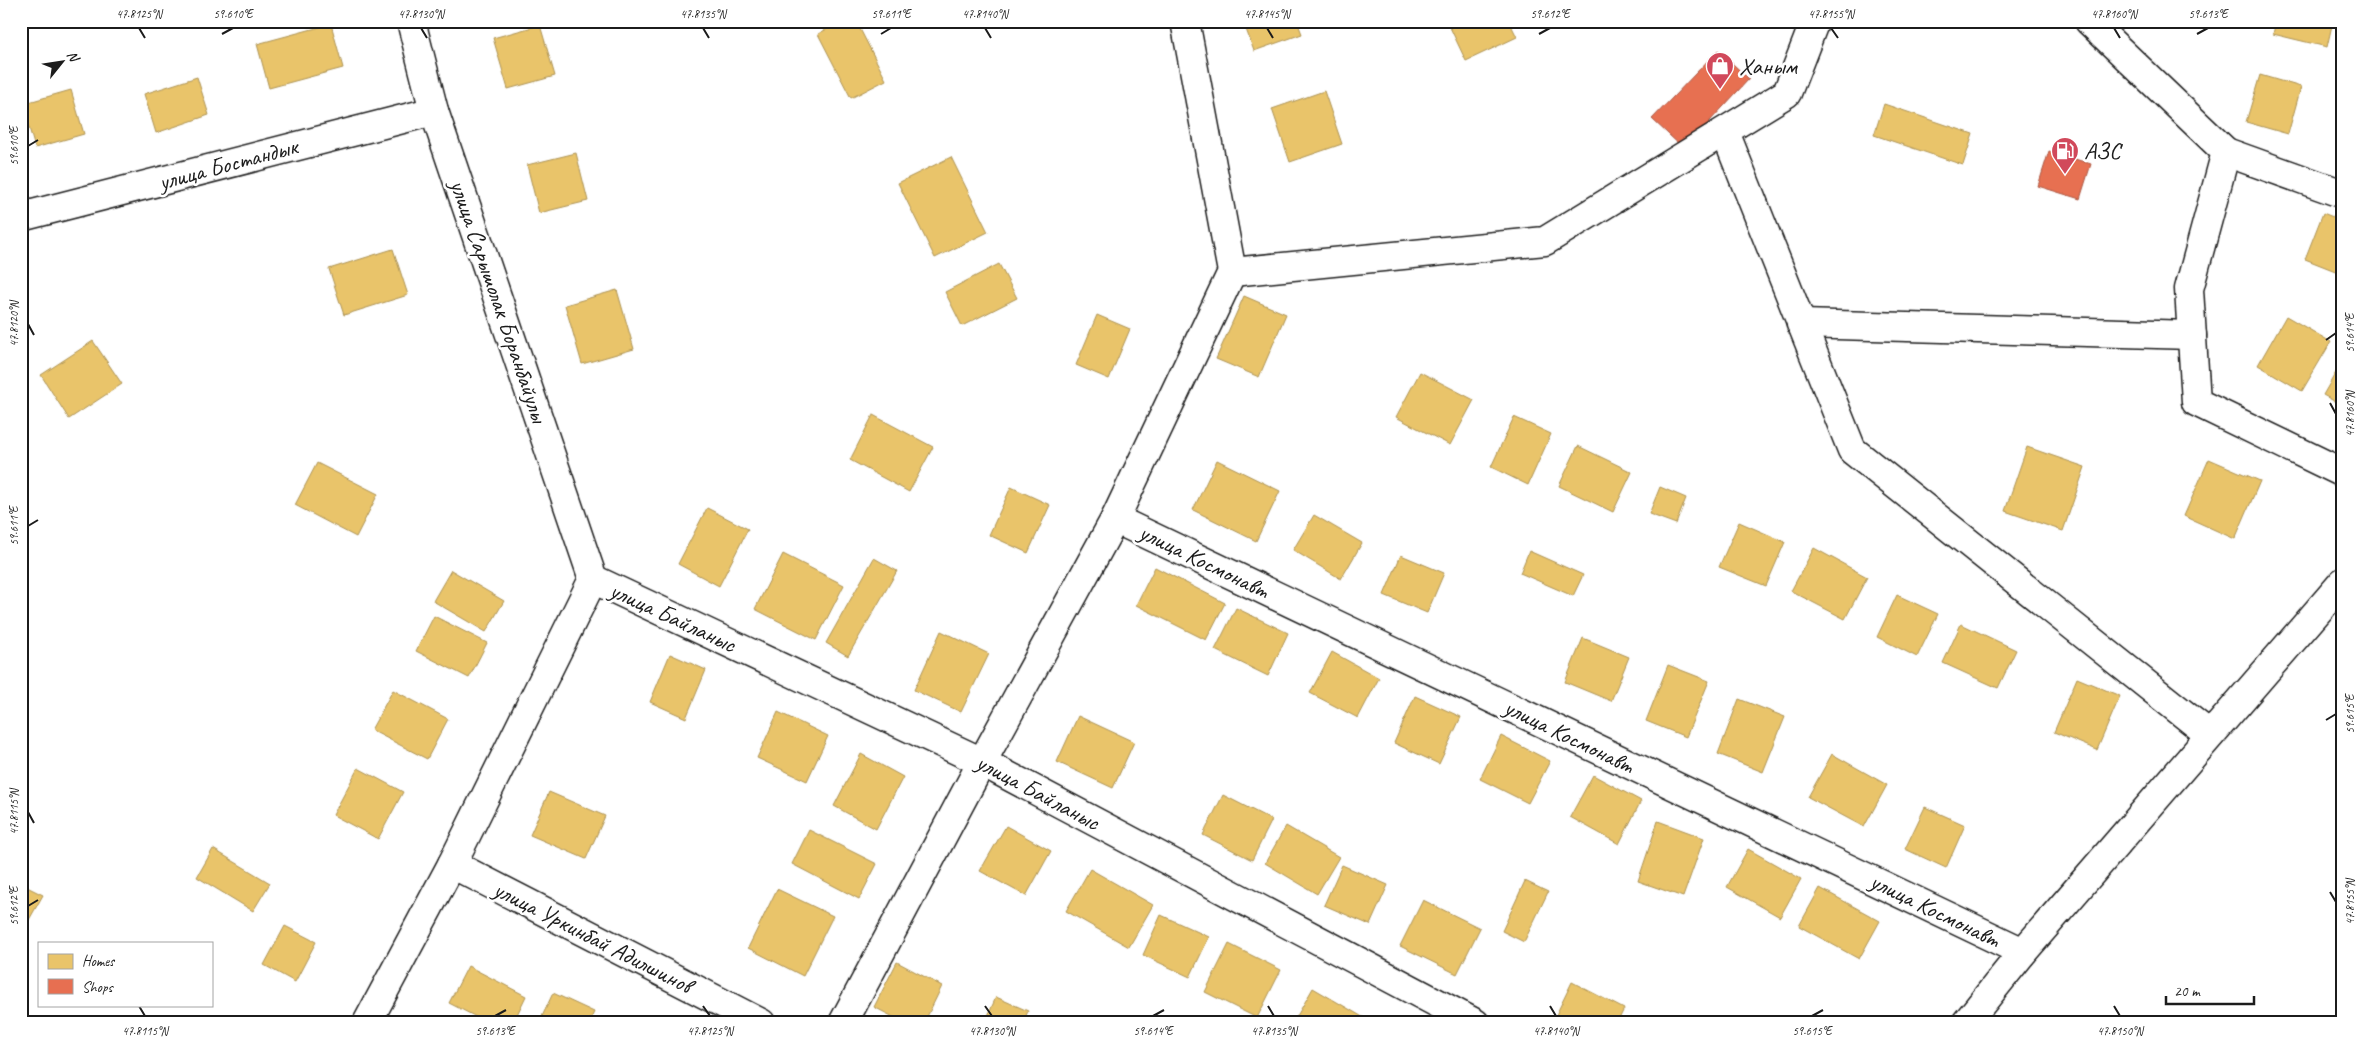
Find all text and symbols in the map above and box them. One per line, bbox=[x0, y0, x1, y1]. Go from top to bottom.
text: 47.8125°N bbox=[116, 6, 163, 22]
text: 59.610°E bbox=[213, 6, 254, 22]
text: 47.8130°N bbox=[398, 6, 445, 22]
text: 47.8135°N bbox=[680, 6, 727, 22]
text: 59.611°E bbox=[871, 6, 912, 22]
text: 47.8140°N bbox=[962, 6, 1009, 22]
text: 47.8145°N bbox=[1244, 6, 1291, 22]
text: 59.612°E bbox=[1530, 6, 1571, 22]
text: 47.8155°N bbox=[1808, 6, 1855, 22]
text: 47.8160°N bbox=[2091, 6, 2138, 22]
text: 59.613°E bbox=[2188, 6, 2229, 22]
north arrow bbox=[38, 38, 88, 88]
text: N bbox=[63, 48, 84, 66]
shop icon: Ханым bbox=[1705, 51, 1735, 90]
place label: Ханым bbox=[1739, 51, 1799, 81]
text: 59.610°E bbox=[6, 125, 22, 166]
street label: улица Бостандык bbox=[153, 131, 303, 197]
fuel station icon: АЗС bbox=[2050, 136, 2080, 175]
place label: АЗС bbox=[2084, 136, 2124, 166]
street label: улица Сарышолак Боранбайулы bbox=[443, 174, 555, 429]
text: 47.8120°N bbox=[6, 300, 22, 347]
text: 59.614°E bbox=[2342, 312, 2358, 353]
text: 47.8160°N bbox=[2342, 390, 2358, 437]
text: 59.611°E bbox=[6, 505, 22, 546]
street label: улица Космонавт bbox=[1133, 516, 1275, 606]
street label: улица Байланыс bbox=[604, 574, 742, 660]
street label: улица Космонавт bbox=[1498, 691, 1640, 781]
text: 59.615°E bbox=[2342, 693, 2358, 734]
street label: улица Байланыс bbox=[970, 746, 1106, 838]
text: 47.8115°N bbox=[6, 788, 22, 835]
street label: улица Космонавт bbox=[1864, 865, 2006, 955]
street label: улица Уркинбай Адилшинов bbox=[487, 873, 701, 1002]
text: 47.8155°N bbox=[2342, 878, 2358, 925]
text: 59.612°E bbox=[6, 885, 22, 926]
legend bbox=[38, 942, 212, 1006]
text: Homes bbox=[82, 952, 116, 971]
scale bar bbox=[2166, 974, 2254, 1006]
text: Shops bbox=[82, 978, 115, 997]
text: 20 m bbox=[2174, 982, 2201, 1001]
text: 47.8115°N bbox=[122, 1023, 169, 1039]
text: 59.613°E bbox=[475, 1023, 516, 1039]
text: 47.8125°N bbox=[687, 1023, 734, 1039]
text: 47.8130°N bbox=[969, 1023, 1016, 1039]
text: 59.614°E bbox=[1133, 1023, 1174, 1039]
text: 47.8135°N bbox=[1251, 1023, 1298, 1039]
text: 47.8140°N bbox=[1533, 1023, 1580, 1039]
text: 59.615°E bbox=[1792, 1023, 1833, 1039]
text: 47.8150°N bbox=[2097, 1023, 2144, 1039]

